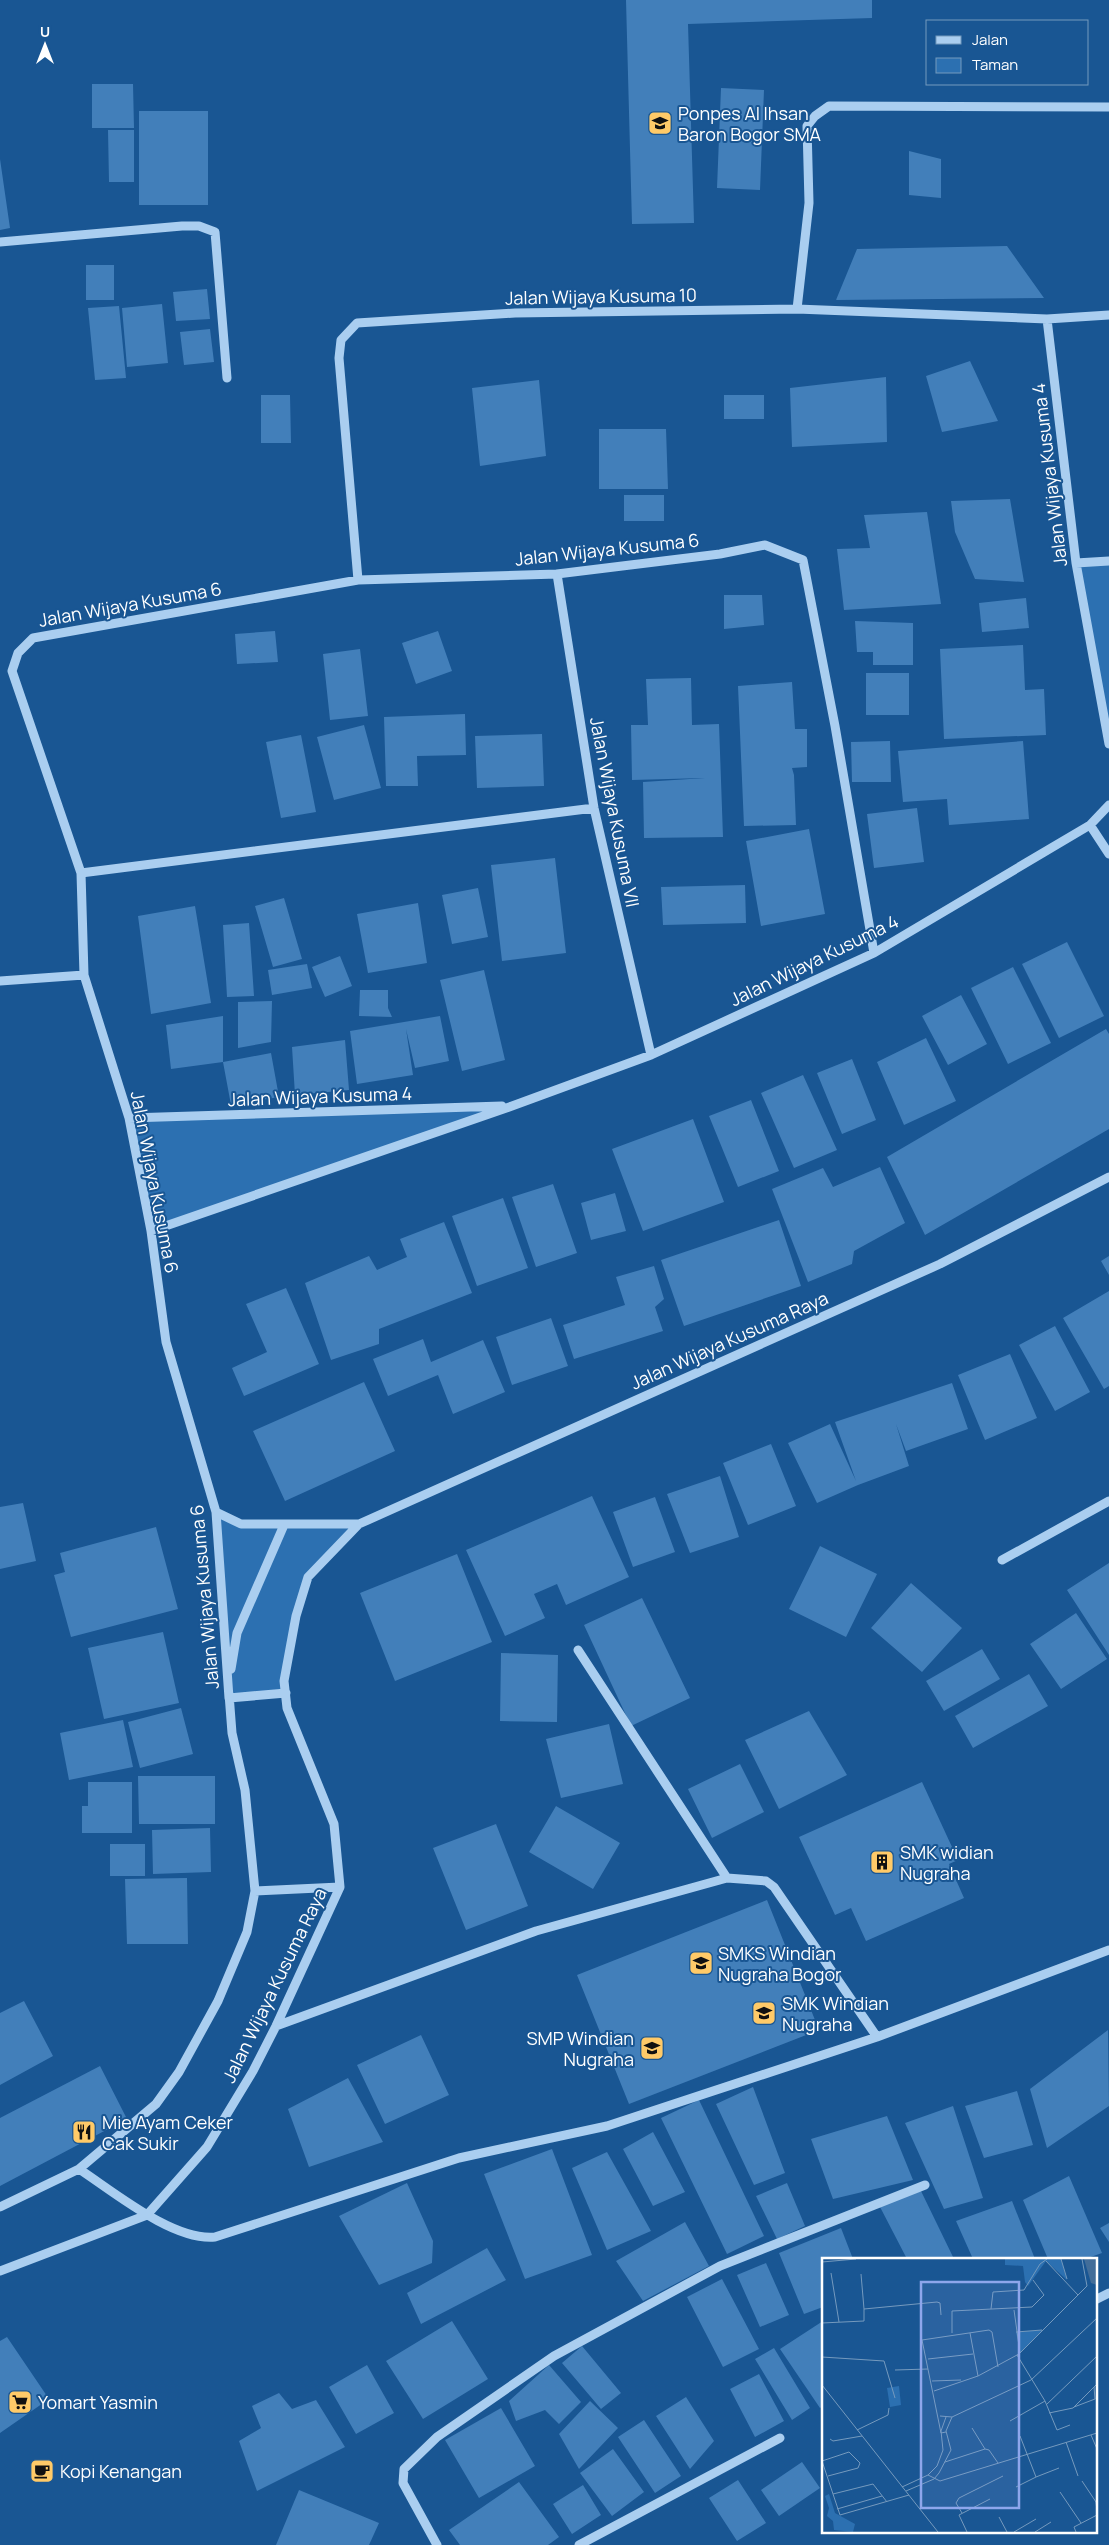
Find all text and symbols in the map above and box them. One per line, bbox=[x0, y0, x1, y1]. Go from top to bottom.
north arrow bbox=[20, 20, 70, 70]
legend bbox=[926, 20, 1089, 85]
text: U bbox=[40, 22, 50, 41]
text: Jalan bbox=[972, 29, 1008, 50]
text: Taman bbox=[972, 54, 1018, 75]
place label: Ponpes Al Ihsan Baron Bogor SMA bbox=[678, 101, 822, 146]
school or university icon: Ponpes Al Ihsan Baron Bogor SMA bbox=[647, 110, 673, 136]
street label: Jalan Wijaya Kusuma 10 bbox=[505, 282, 697, 310]
street label: Jalan Wijaya Kusuma 4 bbox=[1026, 382, 1072, 568]
street label: Jalan Wijaya Kusuma 6 bbox=[514, 527, 700, 571]
street label: Jalan Wijaya Kusuma 6 bbox=[37, 576, 223, 632]
street label: Jalan Wijaya Kusuma VII bbox=[585, 715, 645, 909]
street label: Jalan Wijaya Kusuma 4 bbox=[726, 909, 902, 1011]
street label: Jalan Wijaya Kusuma 4 bbox=[227, 1081, 413, 1111]
street label: Jalan Wijaya Kusuma 6 bbox=[126, 1089, 184, 1275]
street label: Jalan Wijaya Kusuma Raya bbox=[626, 1286, 832, 1394]
street label: Jalan Wijaya Kusuma 6 bbox=[184, 1504, 224, 1690]
place label: SMK widian Nugraha bbox=[900, 1840, 994, 1885]
building icon: SMK widian Nugraha bbox=[869, 1849, 895, 1875]
street label: Jalan Wijaya Kusuma Raya bbox=[216, 1884, 332, 2086]
place label: SMKS Windian Nugraha Bogor bbox=[718, 1941, 842, 1986]
school or university icon: SMKS Windian Nugraha Bogor bbox=[688, 1950, 714, 1976]
place label: SMK Windian Nugraha bbox=[782, 1991, 889, 2036]
school or university icon: SMK Windian Nugraha bbox=[751, 2000, 777, 2026]
place label: SMP Windian Nugraha bbox=[526, 2026, 634, 2071]
school or university icon: SMP Windian Nugraha bbox=[639, 2035, 665, 2061]
place label: Mie Ayam Ceker Cak Sukir bbox=[102, 2110, 234, 2155]
restaurant icon: Mie Ayam Ceker Cak Sukir bbox=[71, 2119, 97, 2145]
inset map bbox=[822, 2258, 1096, 2532]
supermarket icon: Yomart Yasmin bbox=[7, 2389, 33, 2415]
place label: Yomart Yasmin bbox=[38, 2390, 158, 2414]
cafe icon: Kopi Kenangan bbox=[29, 2458, 55, 2484]
place label: Kopi Kenangan bbox=[60, 2459, 182, 2483]

